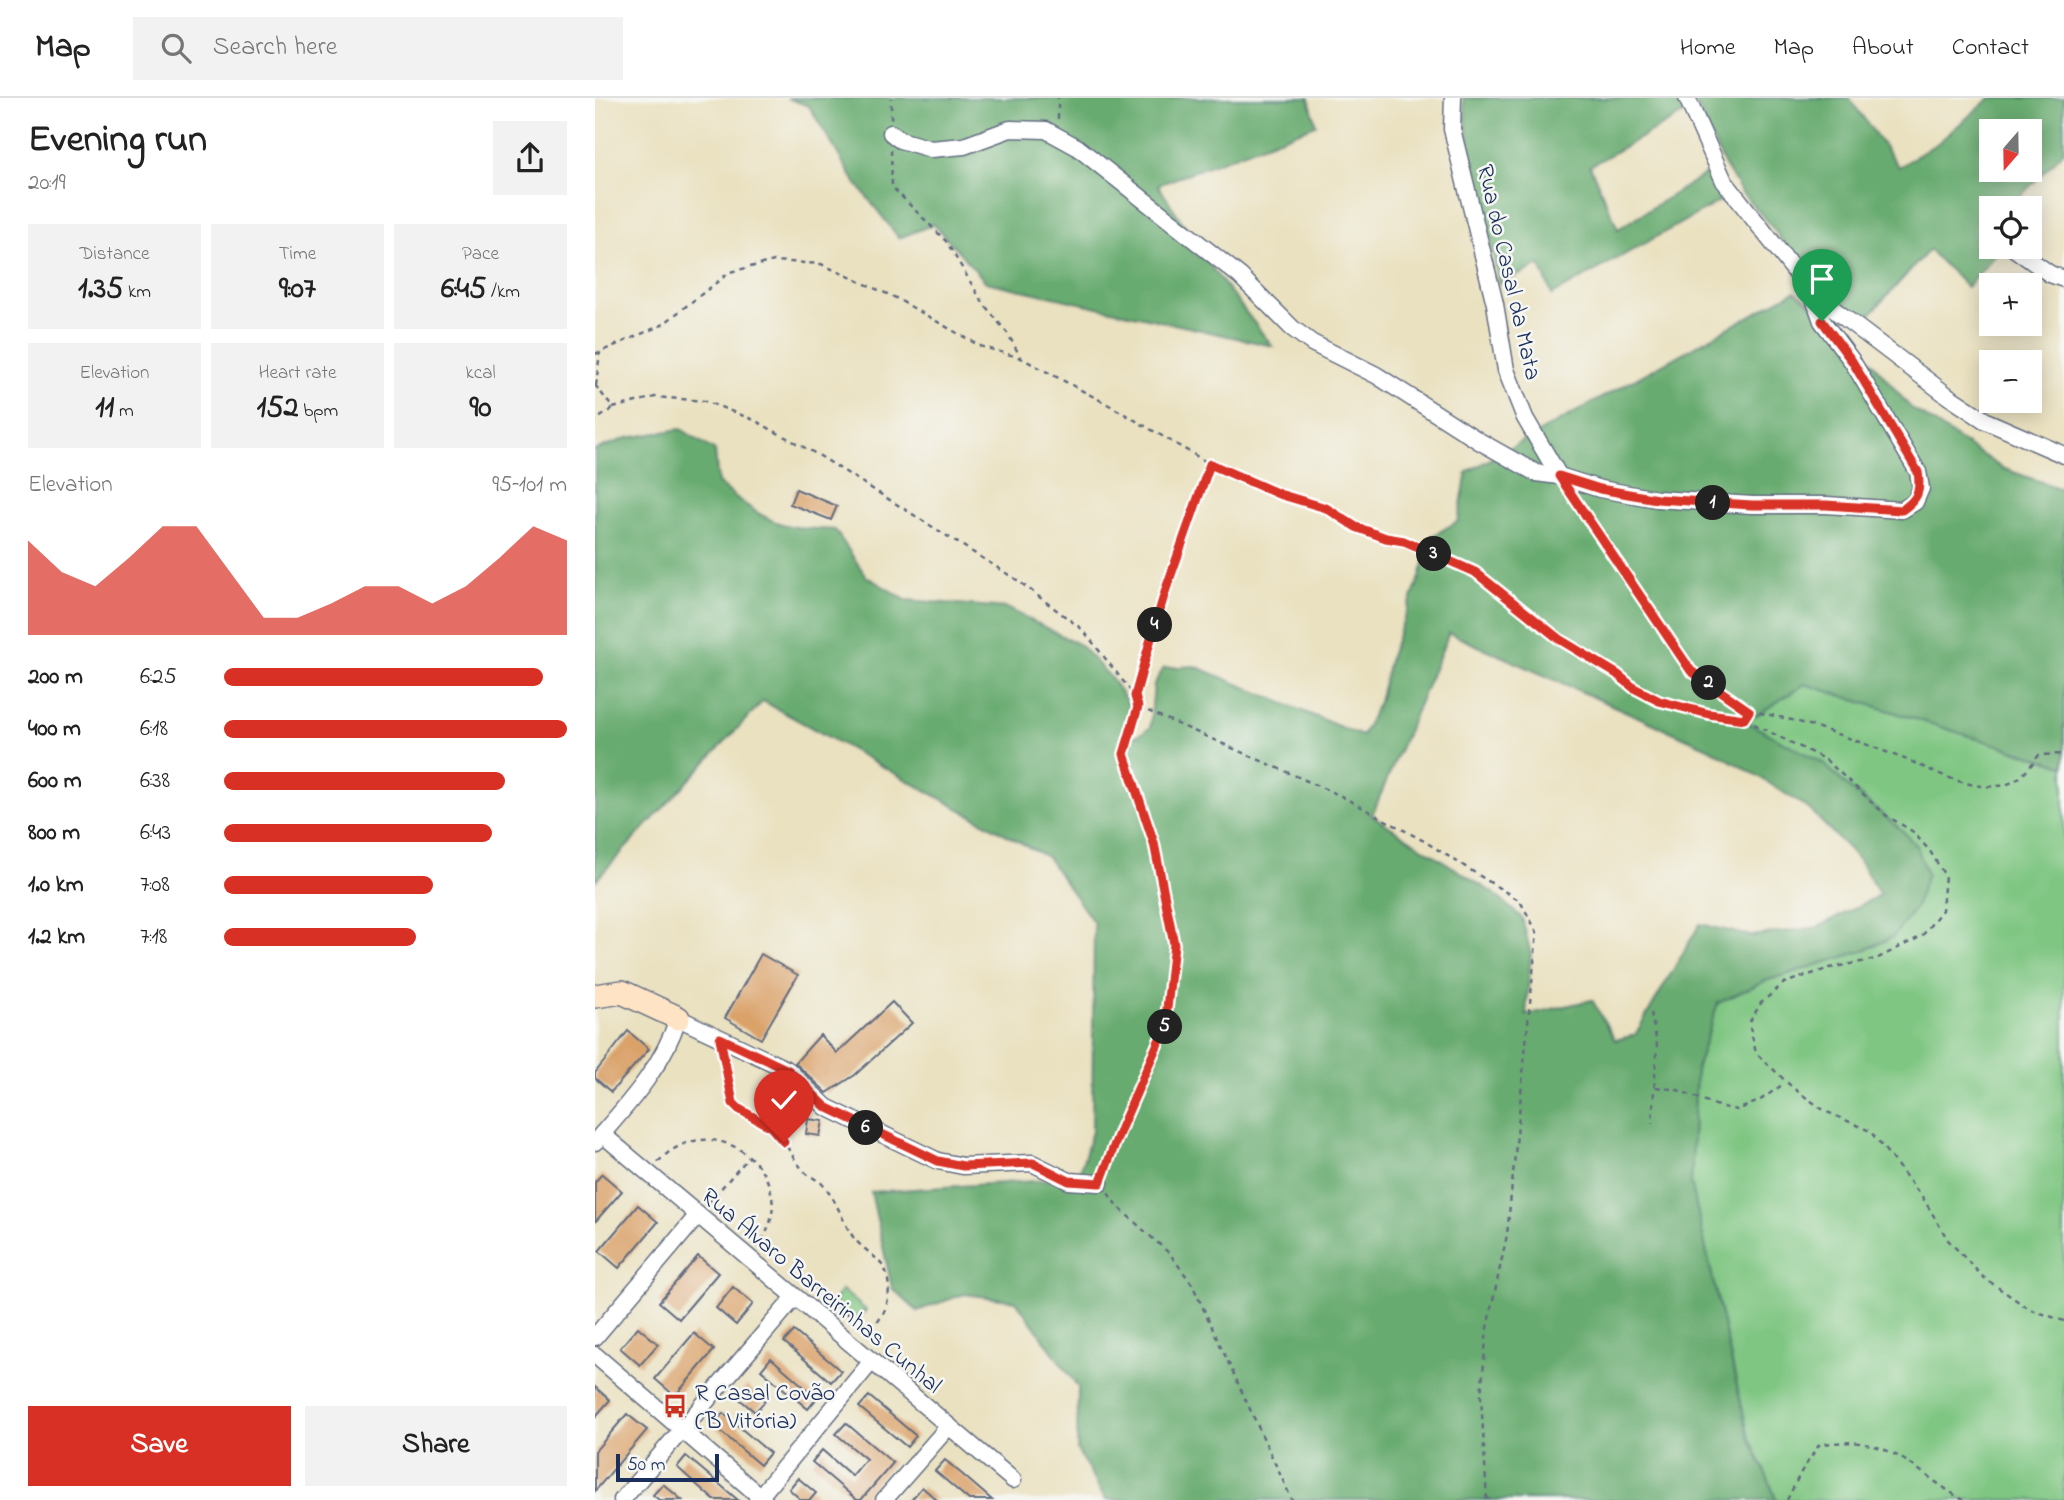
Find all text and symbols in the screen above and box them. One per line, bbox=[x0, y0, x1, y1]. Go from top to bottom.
search box bbox=[133, 17, 623, 80]
text: Map bbox=[35, 24, 91, 72]
icon: search bbox=[157, 29, 195, 67]
text: Search here bbox=[213, 29, 337, 67]
text: Home bbox=[1680, 31, 1736, 66]
text: Map bbox=[1774, 31, 1814, 66]
text: About bbox=[1852, 31, 1914, 66]
text: Contact bbox=[1952, 31, 2029, 66]
text: Evening run bbox=[28, 113, 207, 169]
north arrow bbox=[1979, 119, 2042, 182]
map controls bbox=[1979, 119, 2042, 413]
button: share bbox=[493, 121, 567, 195]
street label: Rua do Casal da Mata bbox=[1466, 161, 1549, 384]
text: 20:19 bbox=[28, 167, 66, 200]
button: locate bbox=[1979, 196, 2042, 259]
text: Distance bbox=[80, 241, 150, 268]
text: Time bbox=[279, 241, 316, 268]
text: Pace bbox=[462, 241, 499, 268]
pin bbox=[1792, 249, 1852, 321]
icon: arrive bbox=[1803, 260, 1841, 298]
text: 1.35 bbox=[78, 268, 123, 312]
text: 9:07 bbox=[279, 268, 316, 312]
text: 6:45 bbox=[441, 268, 486, 312]
button: + bbox=[1979, 273, 2042, 336]
text: km bbox=[123, 279, 151, 306]
text: /km bbox=[486, 279, 520, 306]
button: − bbox=[1979, 350, 2042, 413]
text: Elevation bbox=[80, 360, 149, 387]
text: Heart rate bbox=[259, 360, 336, 387]
text: kcal bbox=[465, 360, 496, 387]
text: 11 bbox=[95, 387, 114, 431]
text: 152 bbox=[257, 387, 298, 431]
text: 90 bbox=[470, 387, 492, 431]
text: m bbox=[114, 398, 134, 425]
text: bpm bbox=[298, 398, 338, 425]
text: Elevation bbox=[28, 469, 113, 502]
text: 95–101 m bbox=[492, 469, 567, 502]
pin: 1 bbox=[1695, 486, 1731, 520]
text: 1 bbox=[1709, 489, 1716, 516]
pin: 3 bbox=[1417, 536, 1451, 572]
text: 3 bbox=[1430, 540, 1437, 567]
pin: 4 bbox=[1137, 608, 1173, 642]
text: 4 bbox=[1151, 611, 1158, 638]
text: 200 m bbox=[28, 661, 83, 694]
text: 6:25 bbox=[140, 661, 177, 694]
pin: 2 bbox=[1691, 666, 1727, 700]
text: 2 bbox=[1704, 669, 1713, 696]
text: 400 m bbox=[28, 713, 81, 746]
text: 6:18 bbox=[140, 713, 168, 746]
text: 600 m bbox=[28, 765, 82, 798]
text: 6:38 bbox=[140, 765, 170, 798]
text: 800 m bbox=[28, 817, 80, 850]
text: 6:43 bbox=[140, 817, 171, 850]
text: 1.0 km bbox=[28, 869, 84, 902]
text: 7:08 bbox=[140, 869, 170, 902]
text: 1.2 km bbox=[28, 921, 85, 954]
text: 7:18 bbox=[140, 921, 167, 954]
pin: 5 bbox=[1147, 1010, 1183, 1044]
text: 5 bbox=[1159, 1013, 1170, 1040]
pin bbox=[754, 1070, 814, 1142]
icon: check bbox=[765, 1081, 803, 1119]
pin: 6 bbox=[849, 1110, 883, 1146]
text: 6 bbox=[861, 1114, 870, 1141]
street label: Rua Álvaro Barreirinhas Cunhal bbox=[692, 1180, 949, 1403]
place label: R Casal Covão (B Vitória) bbox=[695, 1377, 835, 1440]
bus stop icon: R Casal Covão (B Vitória) bbox=[661, 1392, 689, 1420]
button: Save bbox=[28, 1406, 291, 1486]
button: Share bbox=[305, 1406, 567, 1486]
scale bar bbox=[616, 1451, 719, 1483]
text: 50 m bbox=[627, 1452, 666, 1479]

